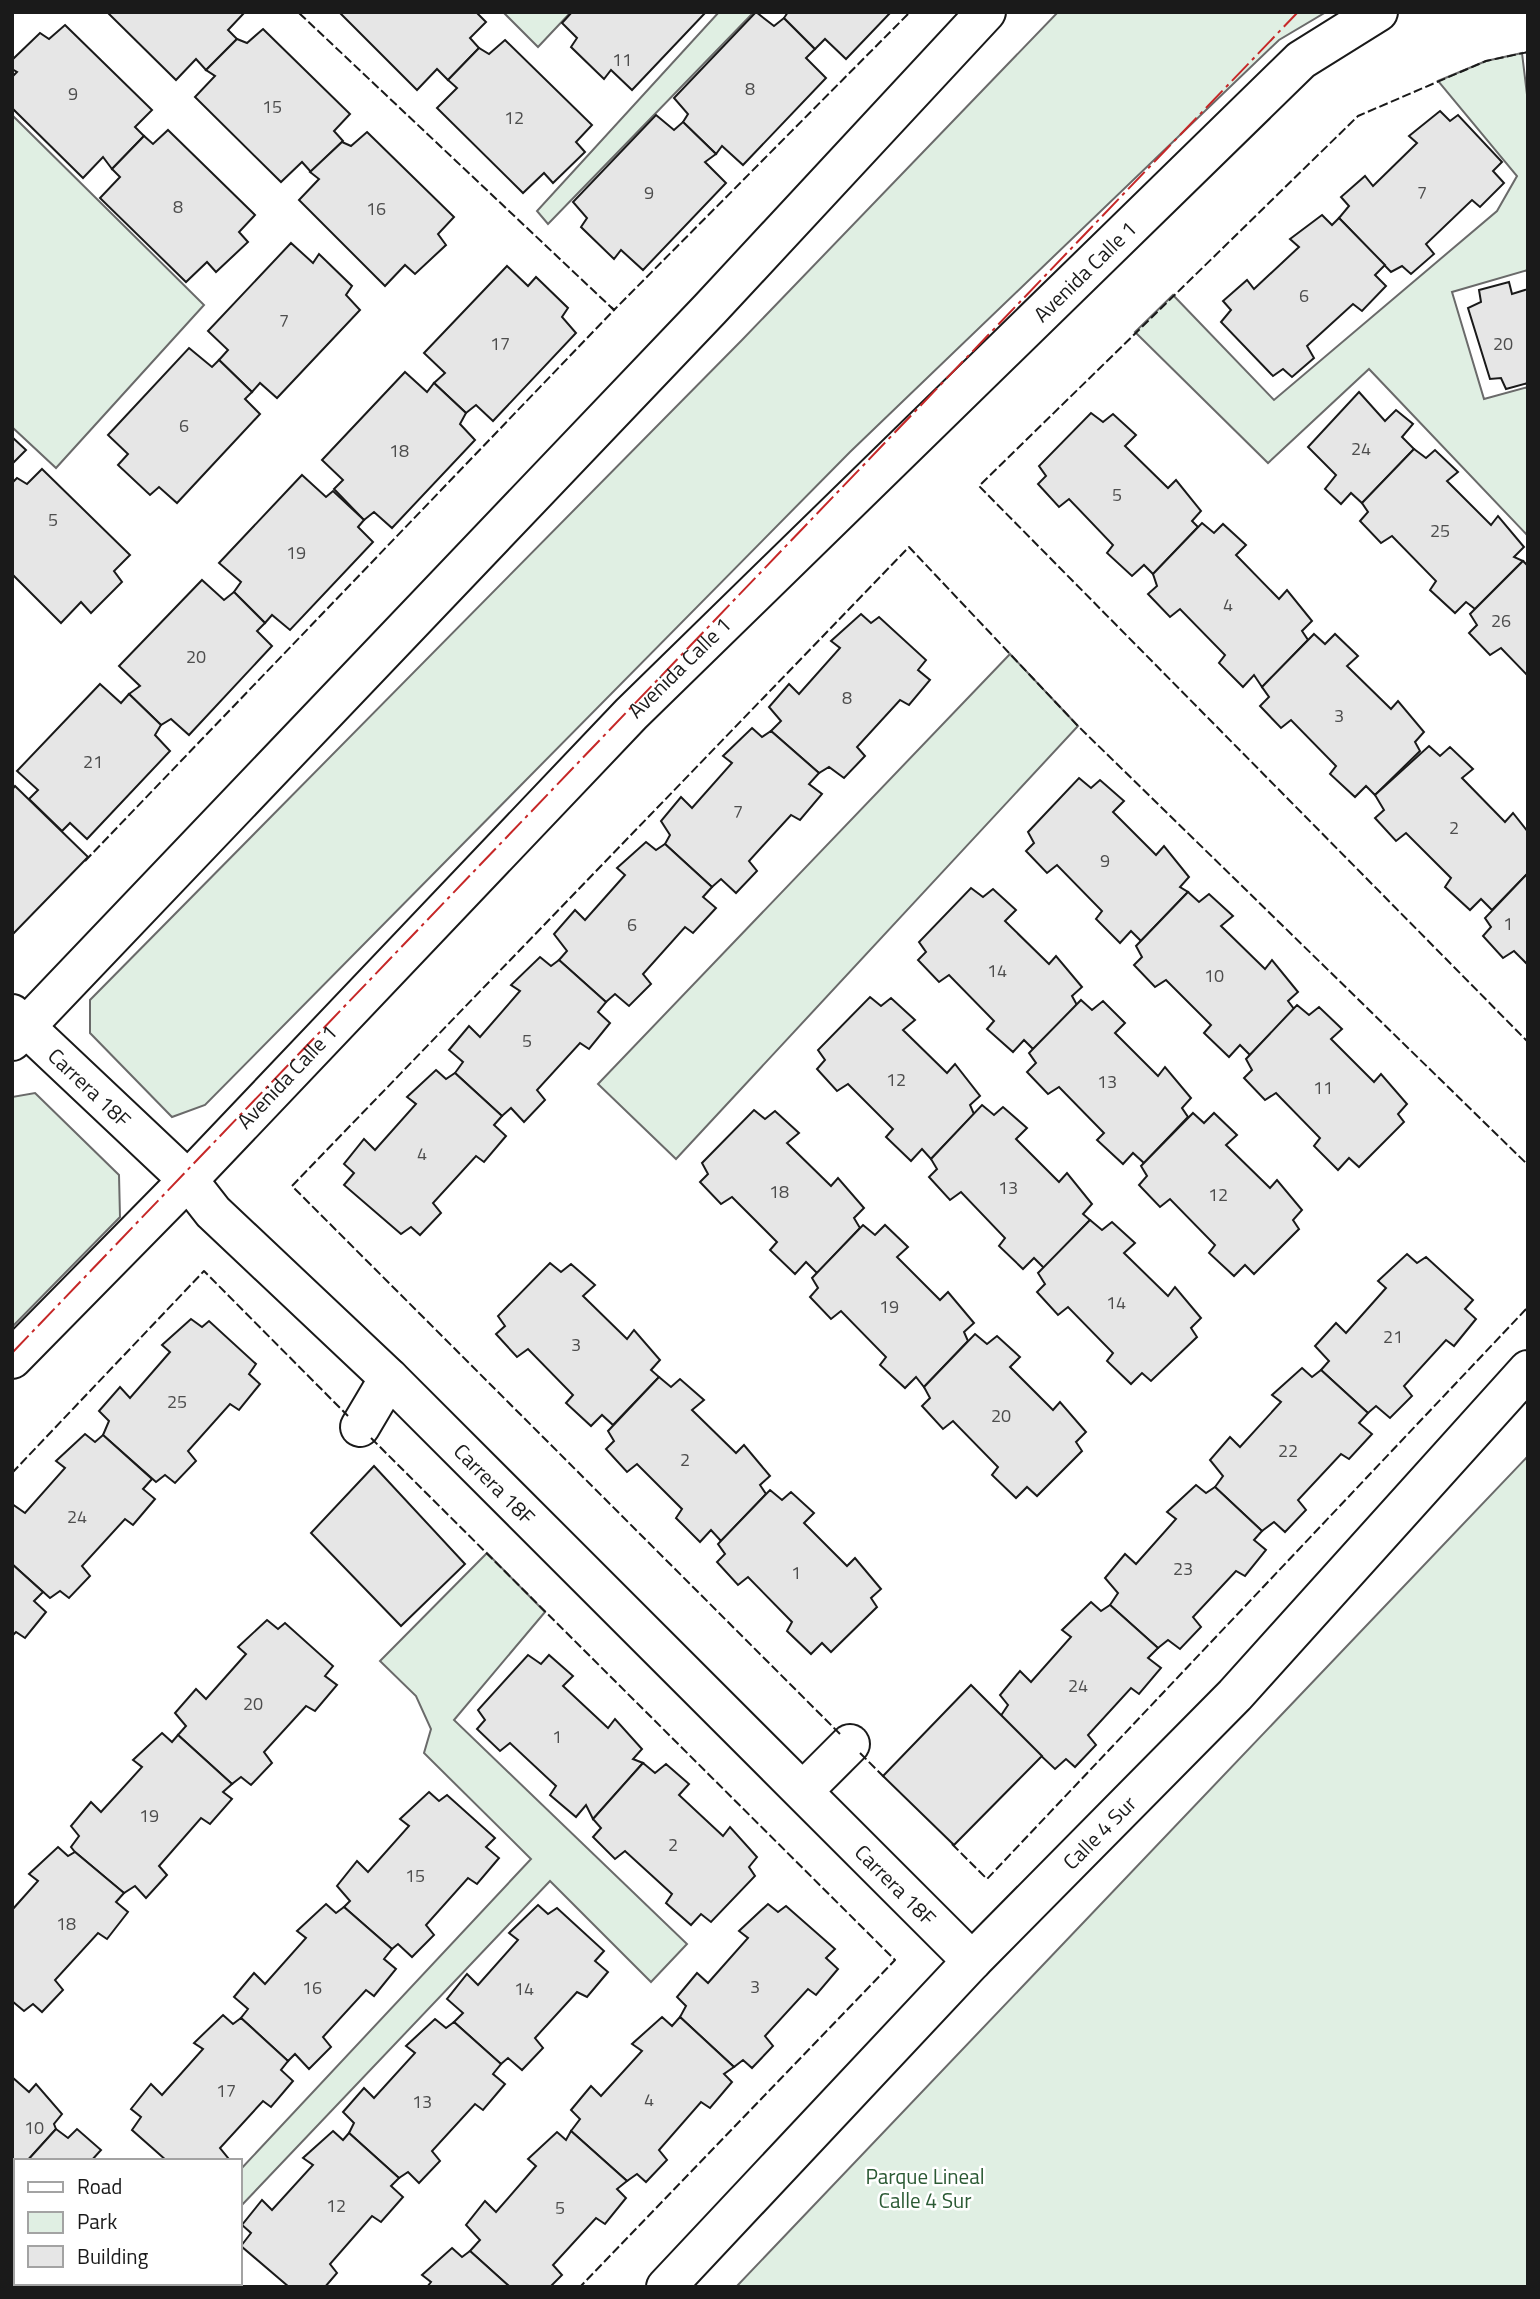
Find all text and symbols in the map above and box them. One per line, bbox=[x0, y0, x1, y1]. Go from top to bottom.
house number: 11 bbox=[612, 46, 632, 73]
house number: 8 bbox=[745, 75, 755, 102]
house number: 9 bbox=[68, 80, 78, 107]
house number: 15 bbox=[262, 93, 282, 120]
house number: 12 bbox=[504, 104, 524, 131]
house number: 9 bbox=[644, 179, 654, 206]
house number: 7 bbox=[1417, 179, 1427, 206]
house number: 8 bbox=[173, 193, 183, 220]
house number: 16 bbox=[366, 195, 386, 222]
street label: Avenida Calle 1 bbox=[1026, 213, 1144, 329]
house number: 6 bbox=[1299, 282, 1309, 309]
house number: 7 bbox=[279, 307, 289, 334]
house number: 17 bbox=[490, 330, 510, 357]
house number: 20 bbox=[1493, 330, 1513, 357]
house number: 6 bbox=[179, 412, 189, 439]
house number: 24 bbox=[1351, 435, 1371, 462]
house number: 18 bbox=[389, 437, 409, 464]
house number: 5 bbox=[1112, 481, 1122, 508]
house number: 5 bbox=[48, 506, 58, 533]
house number: 25 bbox=[1430, 517, 1450, 544]
house number: 19 bbox=[286, 539, 306, 566]
house number: 4 bbox=[1223, 591, 1233, 618]
house number: 26 bbox=[1491, 607, 1511, 634]
street label: Avenida Calle 1 bbox=[620, 609, 738, 725]
house number: 20 bbox=[186, 643, 206, 670]
house number: 8 bbox=[842, 684, 852, 711]
house number: 3 bbox=[1334, 702, 1344, 729]
house number: 21 bbox=[83, 748, 103, 775]
house number: 7 bbox=[733, 798, 743, 825]
house number: 2 bbox=[1449, 814, 1459, 841]
house number: 9 bbox=[1100, 847, 1110, 874]
house number: 1 bbox=[1503, 910, 1513, 937]
house number: 6 bbox=[627, 911, 637, 938]
house number: 14 bbox=[987, 957, 1007, 984]
house number: 10 bbox=[1204, 962, 1224, 989]
street label: Avenida Calle 1 bbox=[229, 1017, 344, 1136]
house number: 5 bbox=[522, 1027, 532, 1054]
street label: Carrera 18F bbox=[41, 1040, 139, 1135]
house number: 12 bbox=[886, 1066, 906, 1093]
house number: 13 bbox=[1097, 1068, 1117, 1095]
house number: 11 bbox=[1313, 1074, 1333, 1101]
house number: 4 bbox=[417, 1140, 427, 1167]
house number: 13 bbox=[998, 1174, 1018, 1201]
house number: 18 bbox=[769, 1178, 789, 1205]
house number: 12 bbox=[1208, 1181, 1228, 1208]
house number: 14 bbox=[1106, 1289, 1126, 1316]
house number: 19 bbox=[879, 1293, 899, 1320]
house number: 21 bbox=[1383, 1323, 1403, 1350]
house number: 3 bbox=[571, 1331, 581, 1358]
house number: 25 bbox=[167, 1388, 187, 1415]
house number: 20 bbox=[991, 1402, 1011, 1429]
street label: Carrera 18F bbox=[447, 1436, 543, 1532]
house number: 22 bbox=[1278, 1437, 1298, 1464]
house number: 2 bbox=[680, 1446, 690, 1473]
house number: 24 bbox=[67, 1503, 87, 1530]
house number: 23 bbox=[1173, 1555, 1193, 1582]
house number: 1 bbox=[791, 1559, 801, 1586]
house number: 24 bbox=[1068, 1672, 1088, 1699]
house number: 20 bbox=[243, 1690, 263, 1717]
house number: 1 bbox=[552, 1723, 562, 1750]
street label: Calle 4 Sur bbox=[1055, 1788, 1143, 1877]
house number: 19 bbox=[139, 1802, 159, 1829]
house number: 2 bbox=[668, 1831, 678, 1858]
street label: Carrera 18F bbox=[848, 1837, 944, 1933]
house number: 15 bbox=[405, 1862, 425, 1889]
house number: 18 bbox=[56, 1910, 76, 1937]
house number: 3 bbox=[750, 1973, 760, 2000]
house number: 16 bbox=[302, 1974, 322, 2001]
house number: 14 bbox=[514, 1975, 534, 2002]
house number: 17 bbox=[216, 2077, 236, 2104]
house number: 4 bbox=[644, 2086, 654, 2113]
house number: 13 bbox=[412, 2088, 432, 2115]
house number: 10 bbox=[24, 2114, 44, 2141]
legend bbox=[14, 2159, 242, 2285]
park label: Parque Lineal Calle 4 Sur bbox=[865, 2160, 985, 2216]
text: Road bbox=[77, 2170, 122, 2202]
house number: 12 bbox=[326, 2192, 346, 2219]
house number: 5 bbox=[555, 2194, 565, 2221]
text: Park bbox=[77, 2205, 117, 2237]
text: Building bbox=[77, 2240, 149, 2272]

